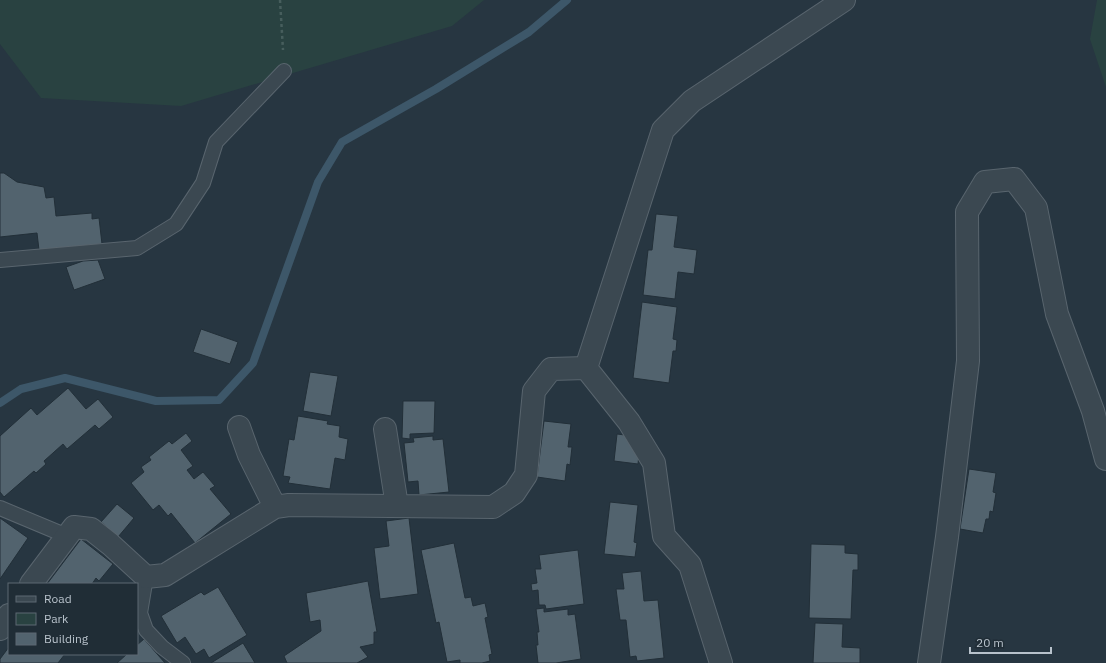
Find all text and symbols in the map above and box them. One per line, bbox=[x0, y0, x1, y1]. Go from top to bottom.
legend bbox=[8, 583, 138, 655]
text: Road bbox=[44, 591, 72, 606]
text: Park bbox=[44, 611, 69, 626]
scale bar bbox=[970, 629, 1051, 655]
text: Building bbox=[44, 631, 89, 646]
text: 20 m bbox=[976, 635, 1004, 650]

